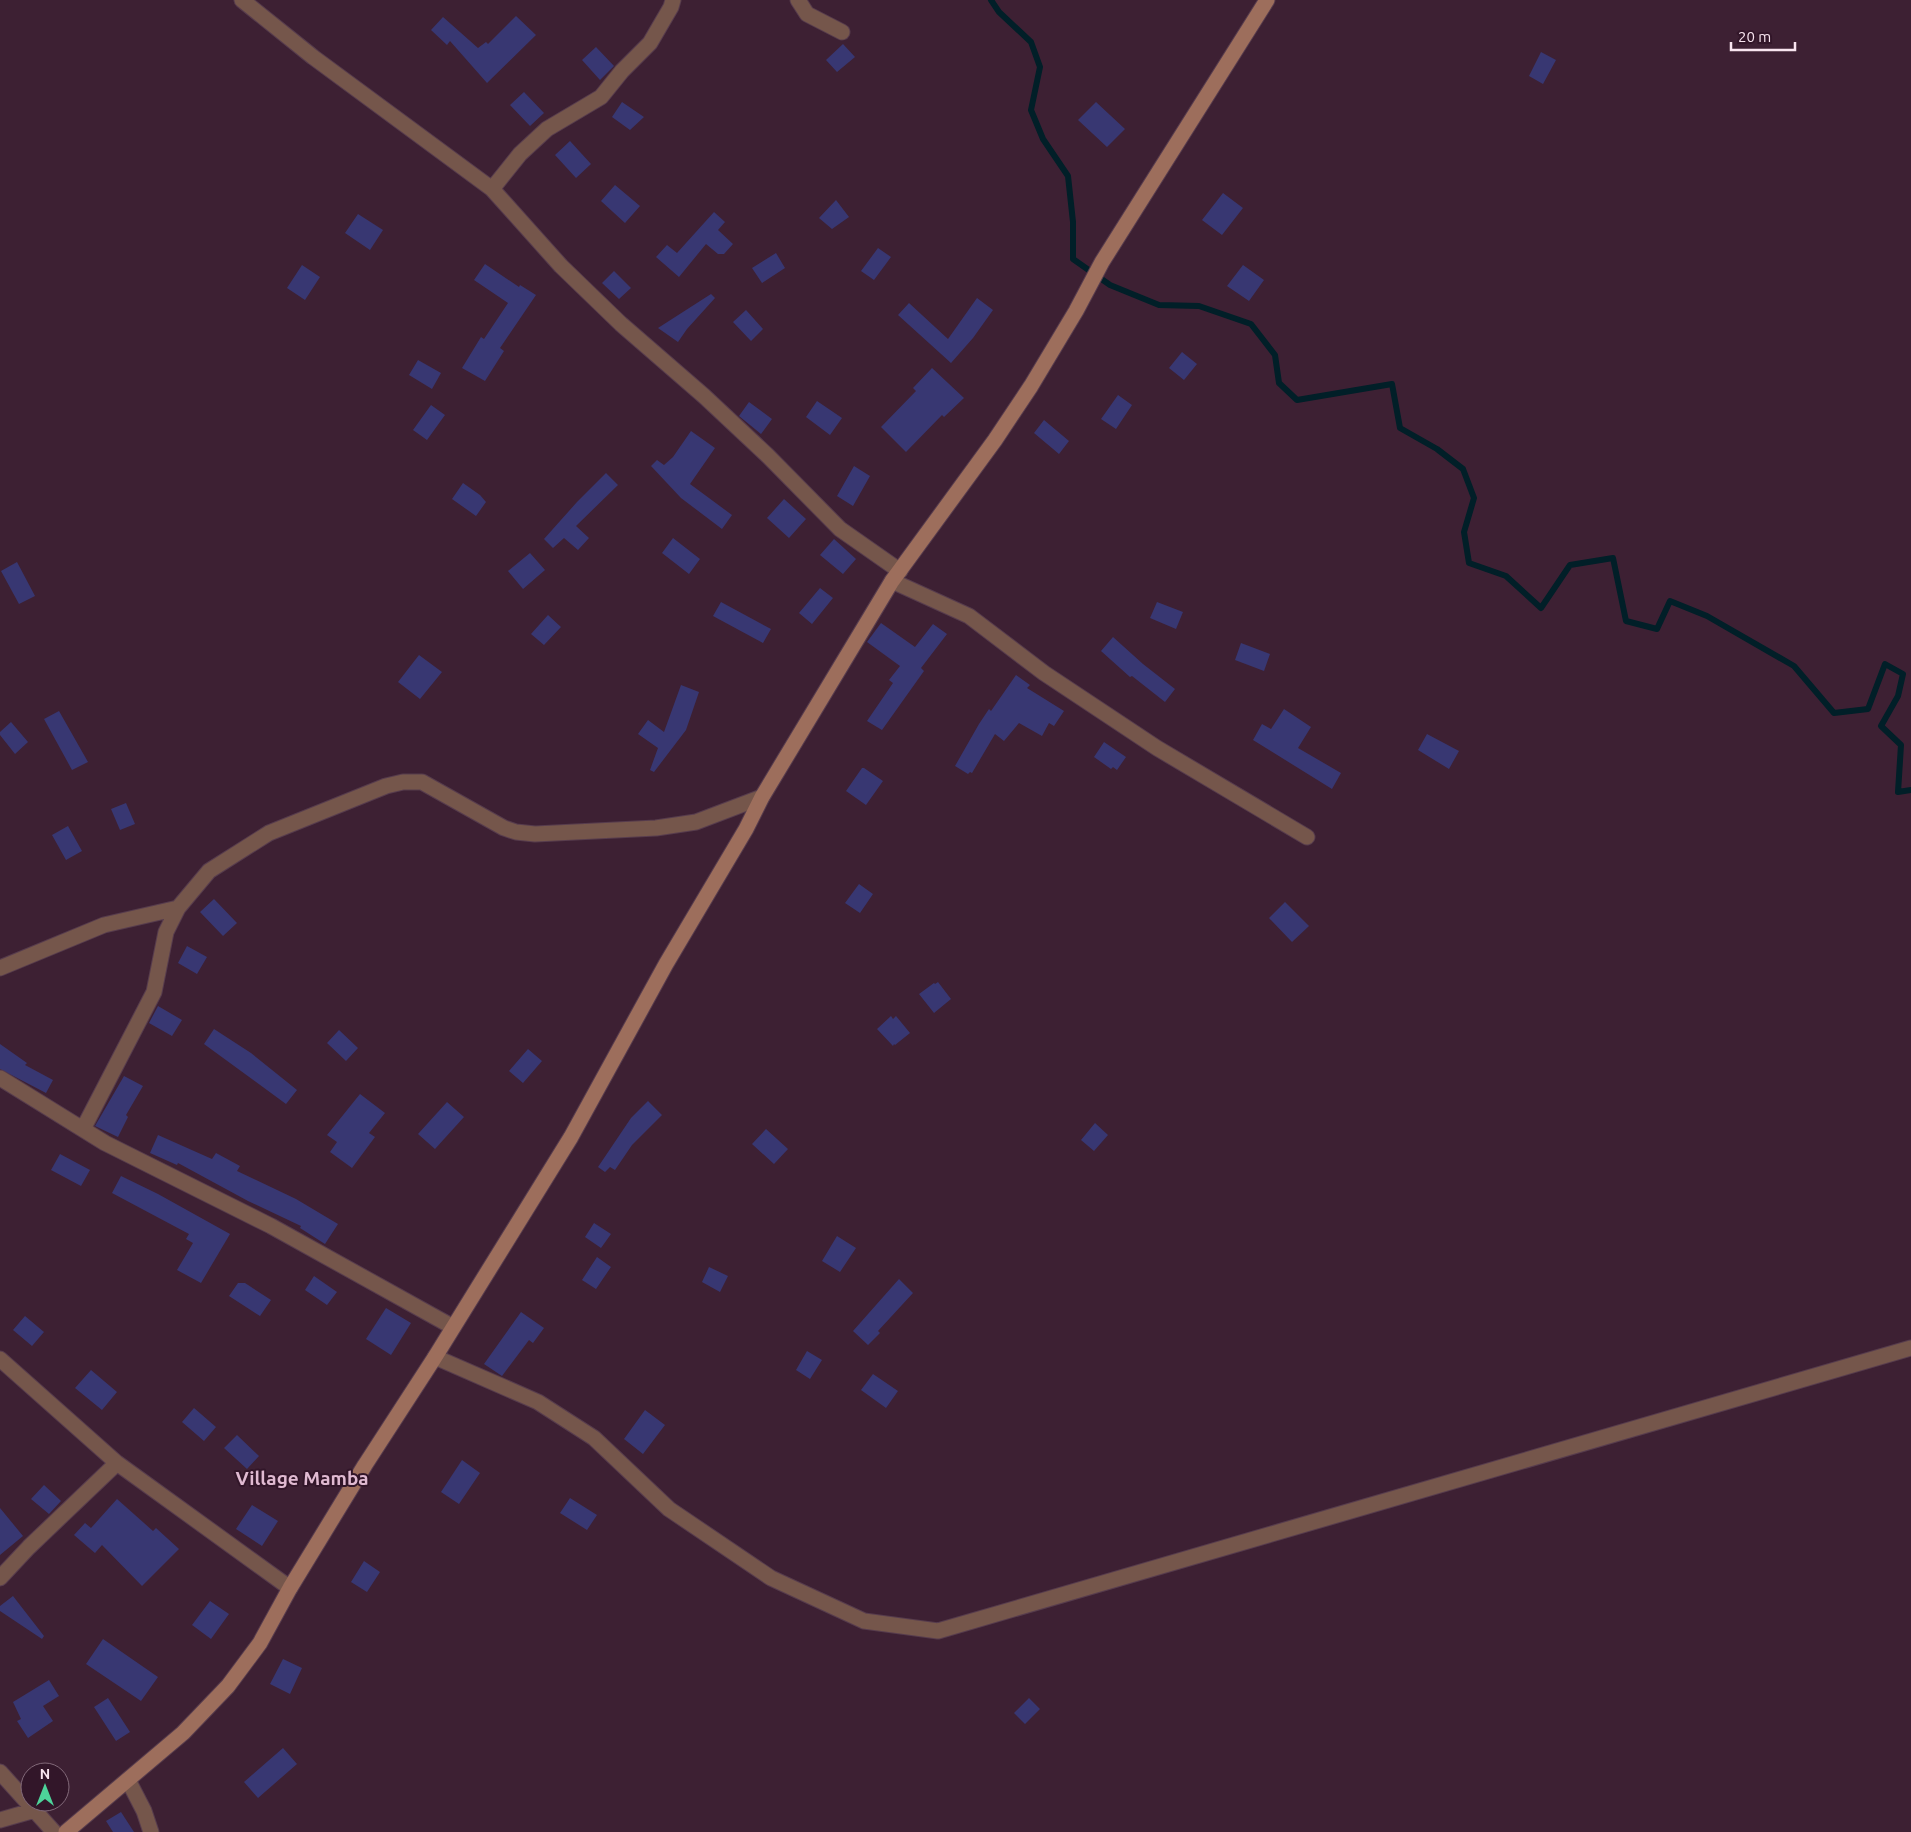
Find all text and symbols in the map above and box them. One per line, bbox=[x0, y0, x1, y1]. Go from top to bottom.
scale bar bbox=[1731, 20, 1795, 52]
text: 20 m bbox=[1738, 28, 1771, 45]
district label: Village Mamba bbox=[235, 1467, 369, 1489]
north arrow bbox=[20, 1762, 70, 1812]
text: N bbox=[40, 1766, 50, 1782]

